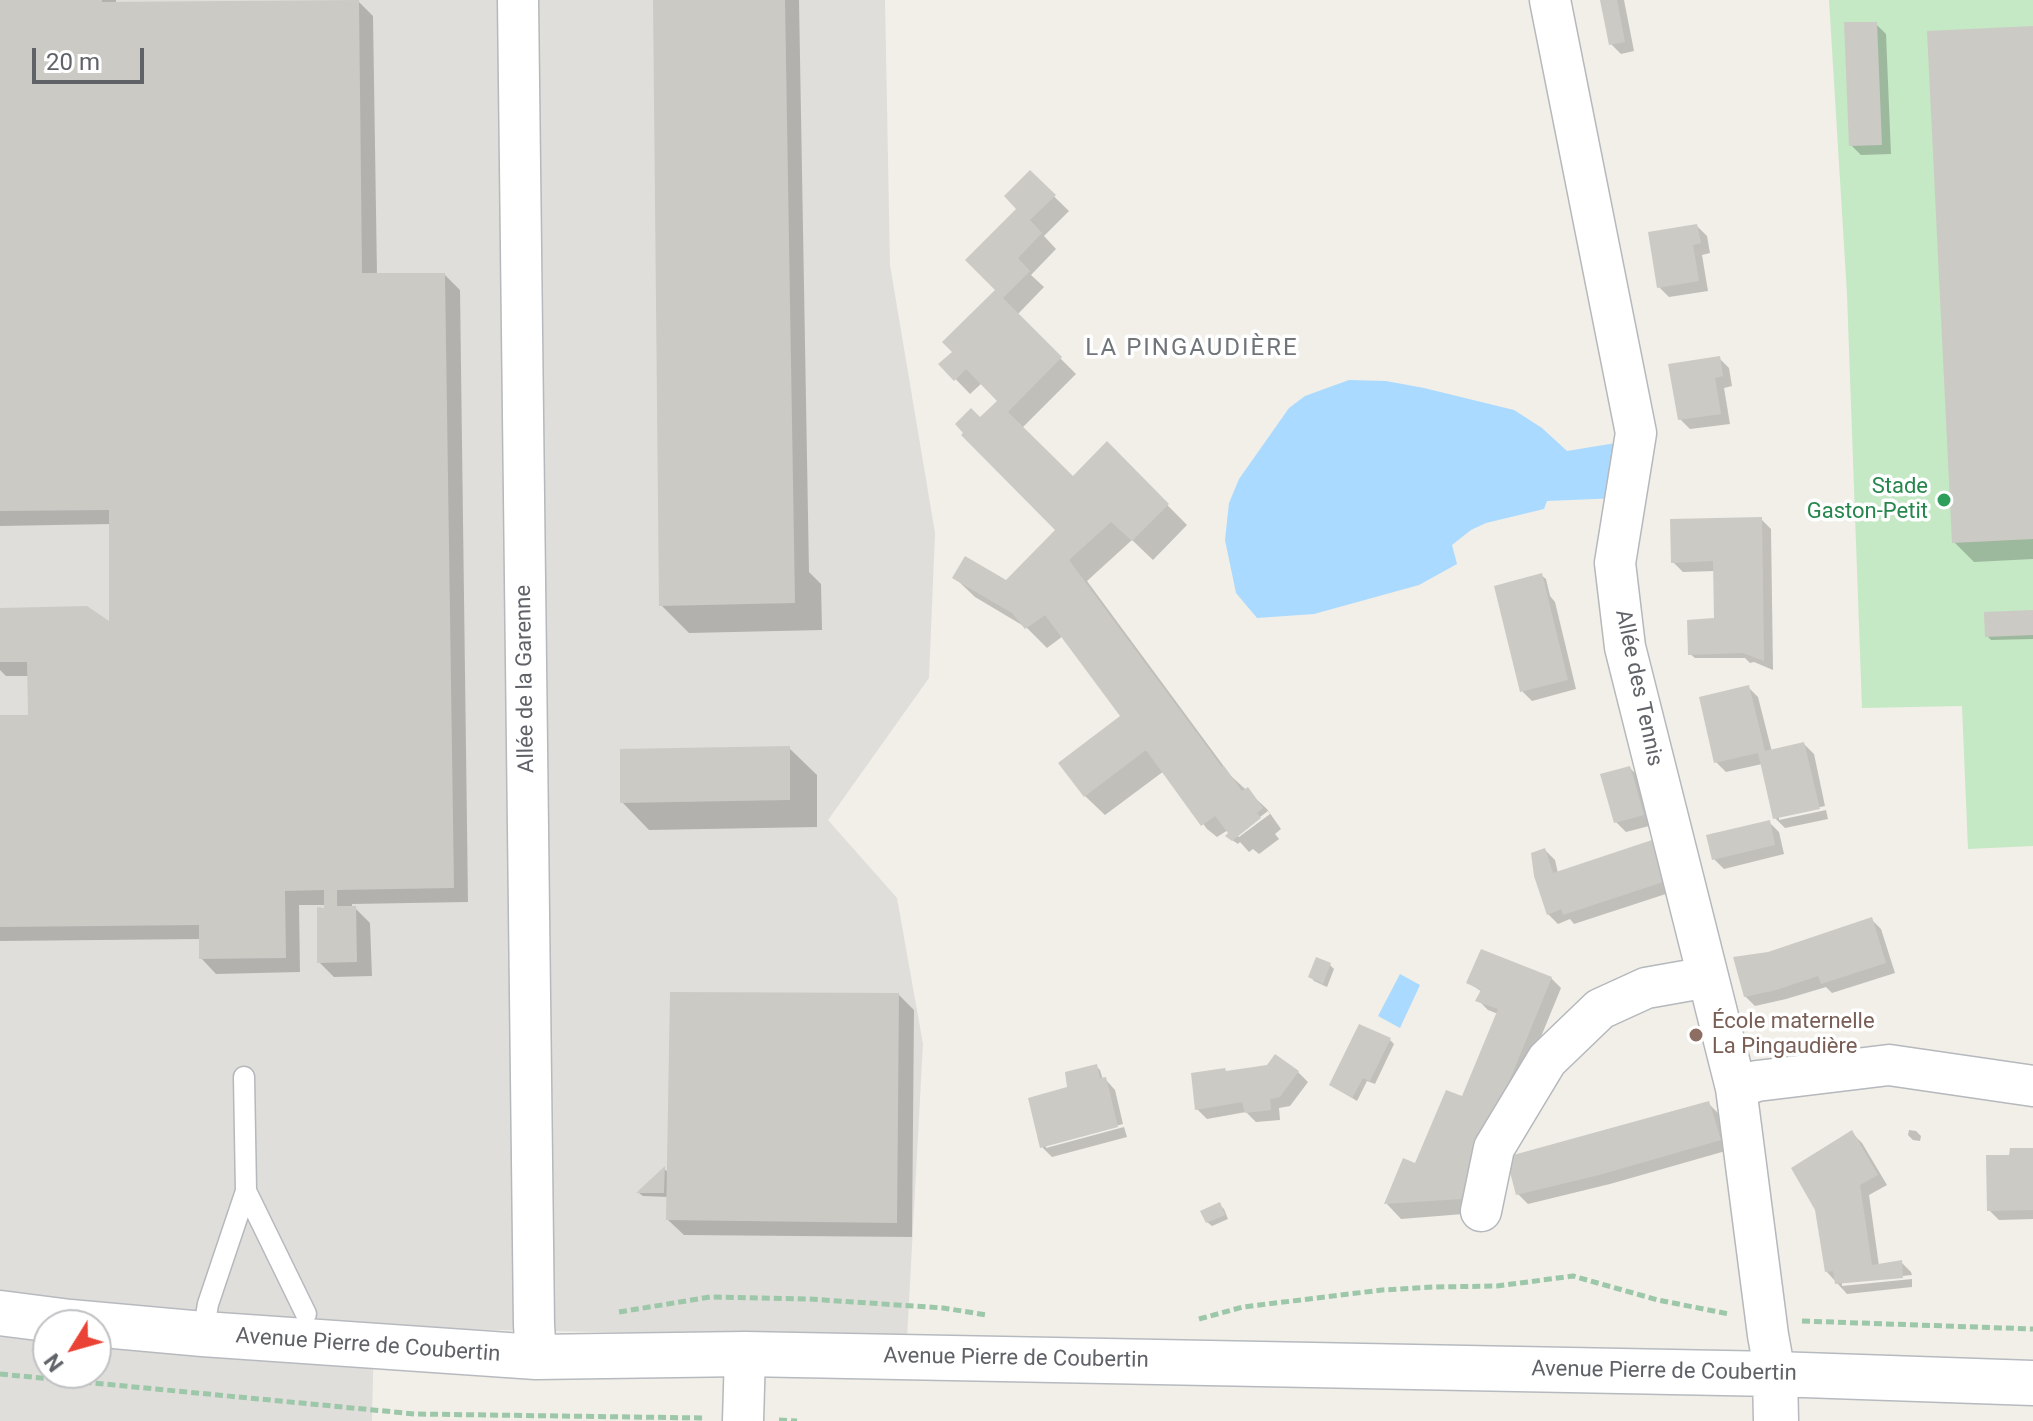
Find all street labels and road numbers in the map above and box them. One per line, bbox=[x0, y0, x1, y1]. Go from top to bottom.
street label: Allée de la Garenne bbox=[511, 585, 541, 773]
street label: Allée des Tennis bbox=[1609, 607, 1667, 769]
street label: Avenue Pierre de Coubertin bbox=[235, 1324, 501, 1368]
street label: Avenue Pierre de Coubertin bbox=[883, 1343, 1149, 1375]
street label: Avenue Pierre de Coubertin bbox=[1531, 1356, 1797, 1388]

